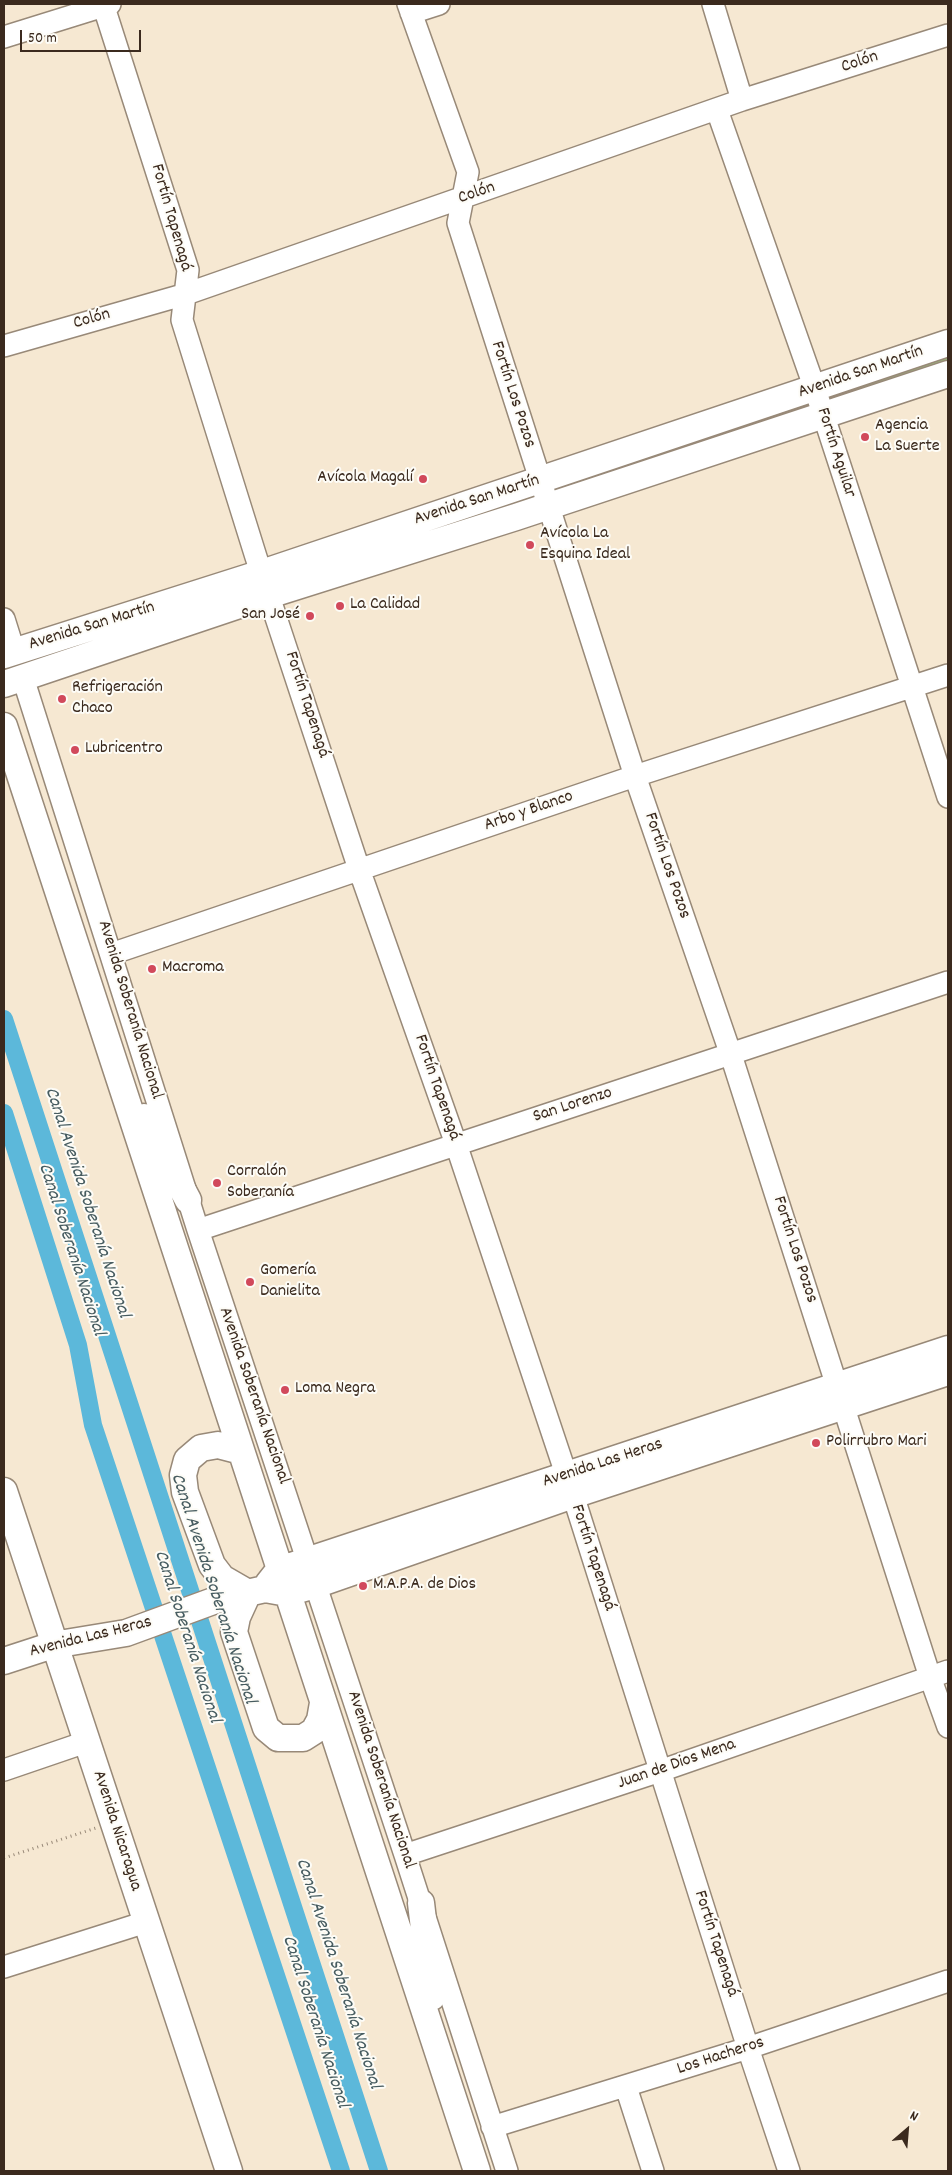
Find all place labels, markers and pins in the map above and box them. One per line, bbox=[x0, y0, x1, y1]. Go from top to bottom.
place label: Agencia La Suerte bbox=[875, 416, 940, 458]
marker: Agencia La Suerte bbox=[859, 431, 871, 443]
place label: Avícola Magalí bbox=[317, 468, 413, 490]
marker: Avícola Magalí bbox=[417, 473, 429, 485]
place label: Avícola La Esquina Ideal bbox=[540, 524, 630, 566]
marker: Avícola La Esquina Ideal bbox=[524, 539, 536, 551]
place label: La Calidad bbox=[350, 595, 420, 617]
marker: La Calidad bbox=[334, 600, 346, 612]
place label: San José bbox=[241, 605, 300, 627]
marker: San José bbox=[304, 610, 316, 622]
place label: Refrigeración Chaco bbox=[72, 678, 163, 721]
marker: Refrigeración Chaco bbox=[56, 693, 68, 705]
place label: Lubricentro bbox=[85, 739, 163, 761]
marker: Lubricentro bbox=[69, 744, 81, 756]
place label: Macroma bbox=[162, 958, 224, 980]
marker: Macroma bbox=[146, 963, 158, 975]
place label: Corralón Soberanía bbox=[227, 1162, 294, 1204]
marker: Corralón Soberanía bbox=[211, 1177, 223, 1189]
place label: Gomería Danielita bbox=[260, 1261, 320, 1304]
marker: Gomería Danielita bbox=[244, 1276, 256, 1288]
place label: Loma Negra bbox=[295, 1379, 375, 1401]
marker: Loma Negra bbox=[279, 1384, 291, 1396]
place label: Polirrubro Mari bbox=[826, 1432, 926, 1454]
marker: Polirrubro Mari bbox=[810, 1437, 822, 1449]
place label: M.A.P.A. de Dios bbox=[373, 1575, 476, 1597]
marker: M.A.P.A. de Dios bbox=[357, 1580, 369, 1592]

